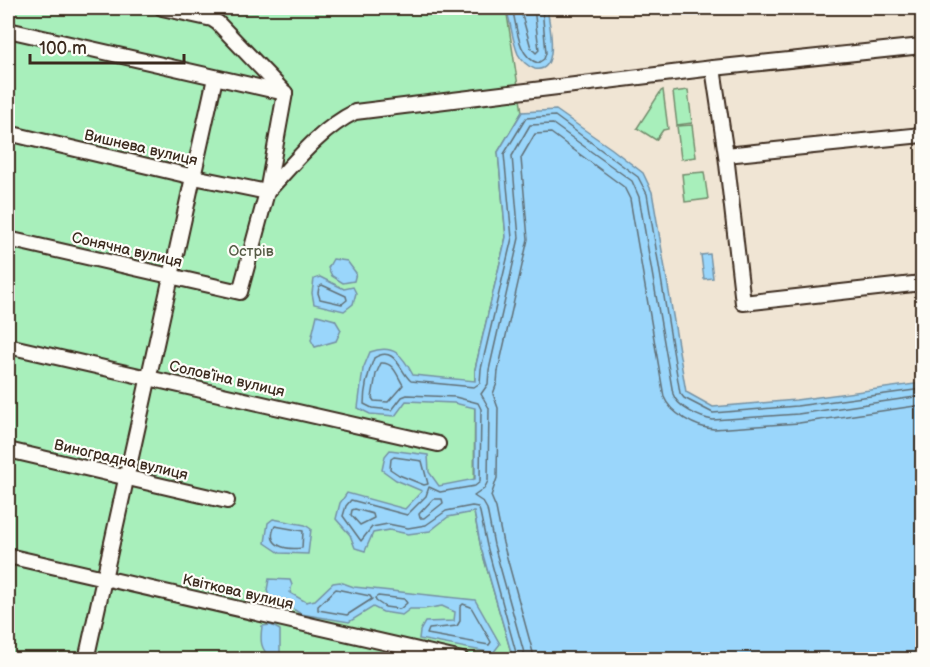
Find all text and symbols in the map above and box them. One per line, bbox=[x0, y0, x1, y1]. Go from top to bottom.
scale bar bbox=[30, 27, 184, 65]
text: 100 m bbox=[39, 38, 87, 59]
street label: Вишнева вулиця bbox=[82, 126, 200, 170]
street label: Сонячна вулиця bbox=[70, 228, 184, 272]
park label: Острів bbox=[228, 242, 274, 261]
street label: Соловʼїна вулиця bbox=[167, 356, 287, 402]
street label: Виноградна вулиця bbox=[52, 435, 190, 485]
street label: Квіткова вулиця bbox=[181, 570, 295, 614]

